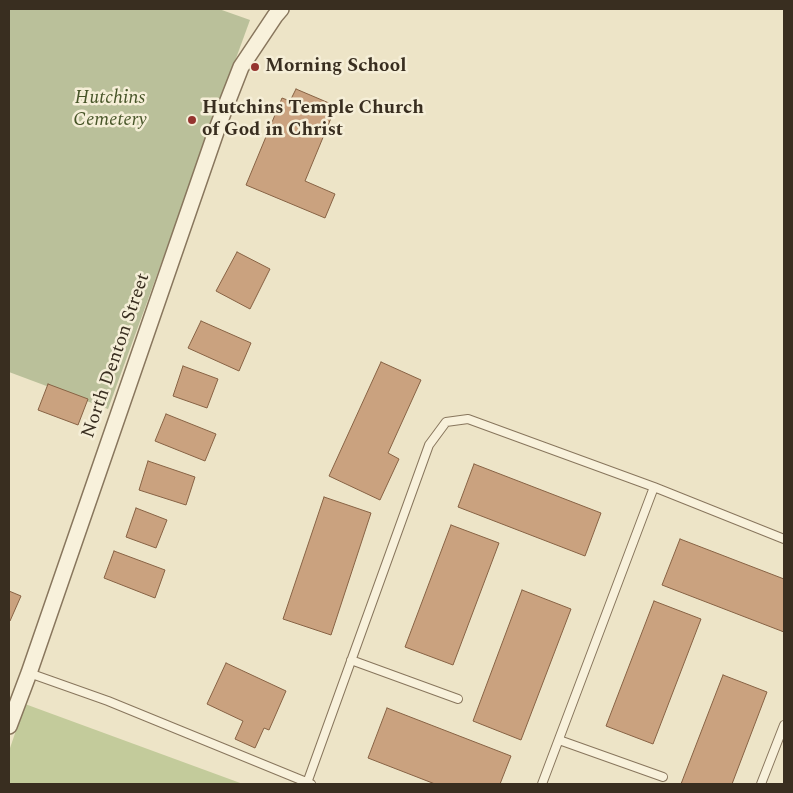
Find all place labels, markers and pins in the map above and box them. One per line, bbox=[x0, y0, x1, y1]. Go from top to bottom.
place label: Morning School bbox=[265, 56, 406, 78]
marker: Morning School bbox=[249, 61, 261, 73]
place label: Hutchins Temple Church of God in Christ bbox=[202, 98, 424, 142]
marker: Hutchins Temple Church of God in Christ bbox=[186, 114, 198, 126]

